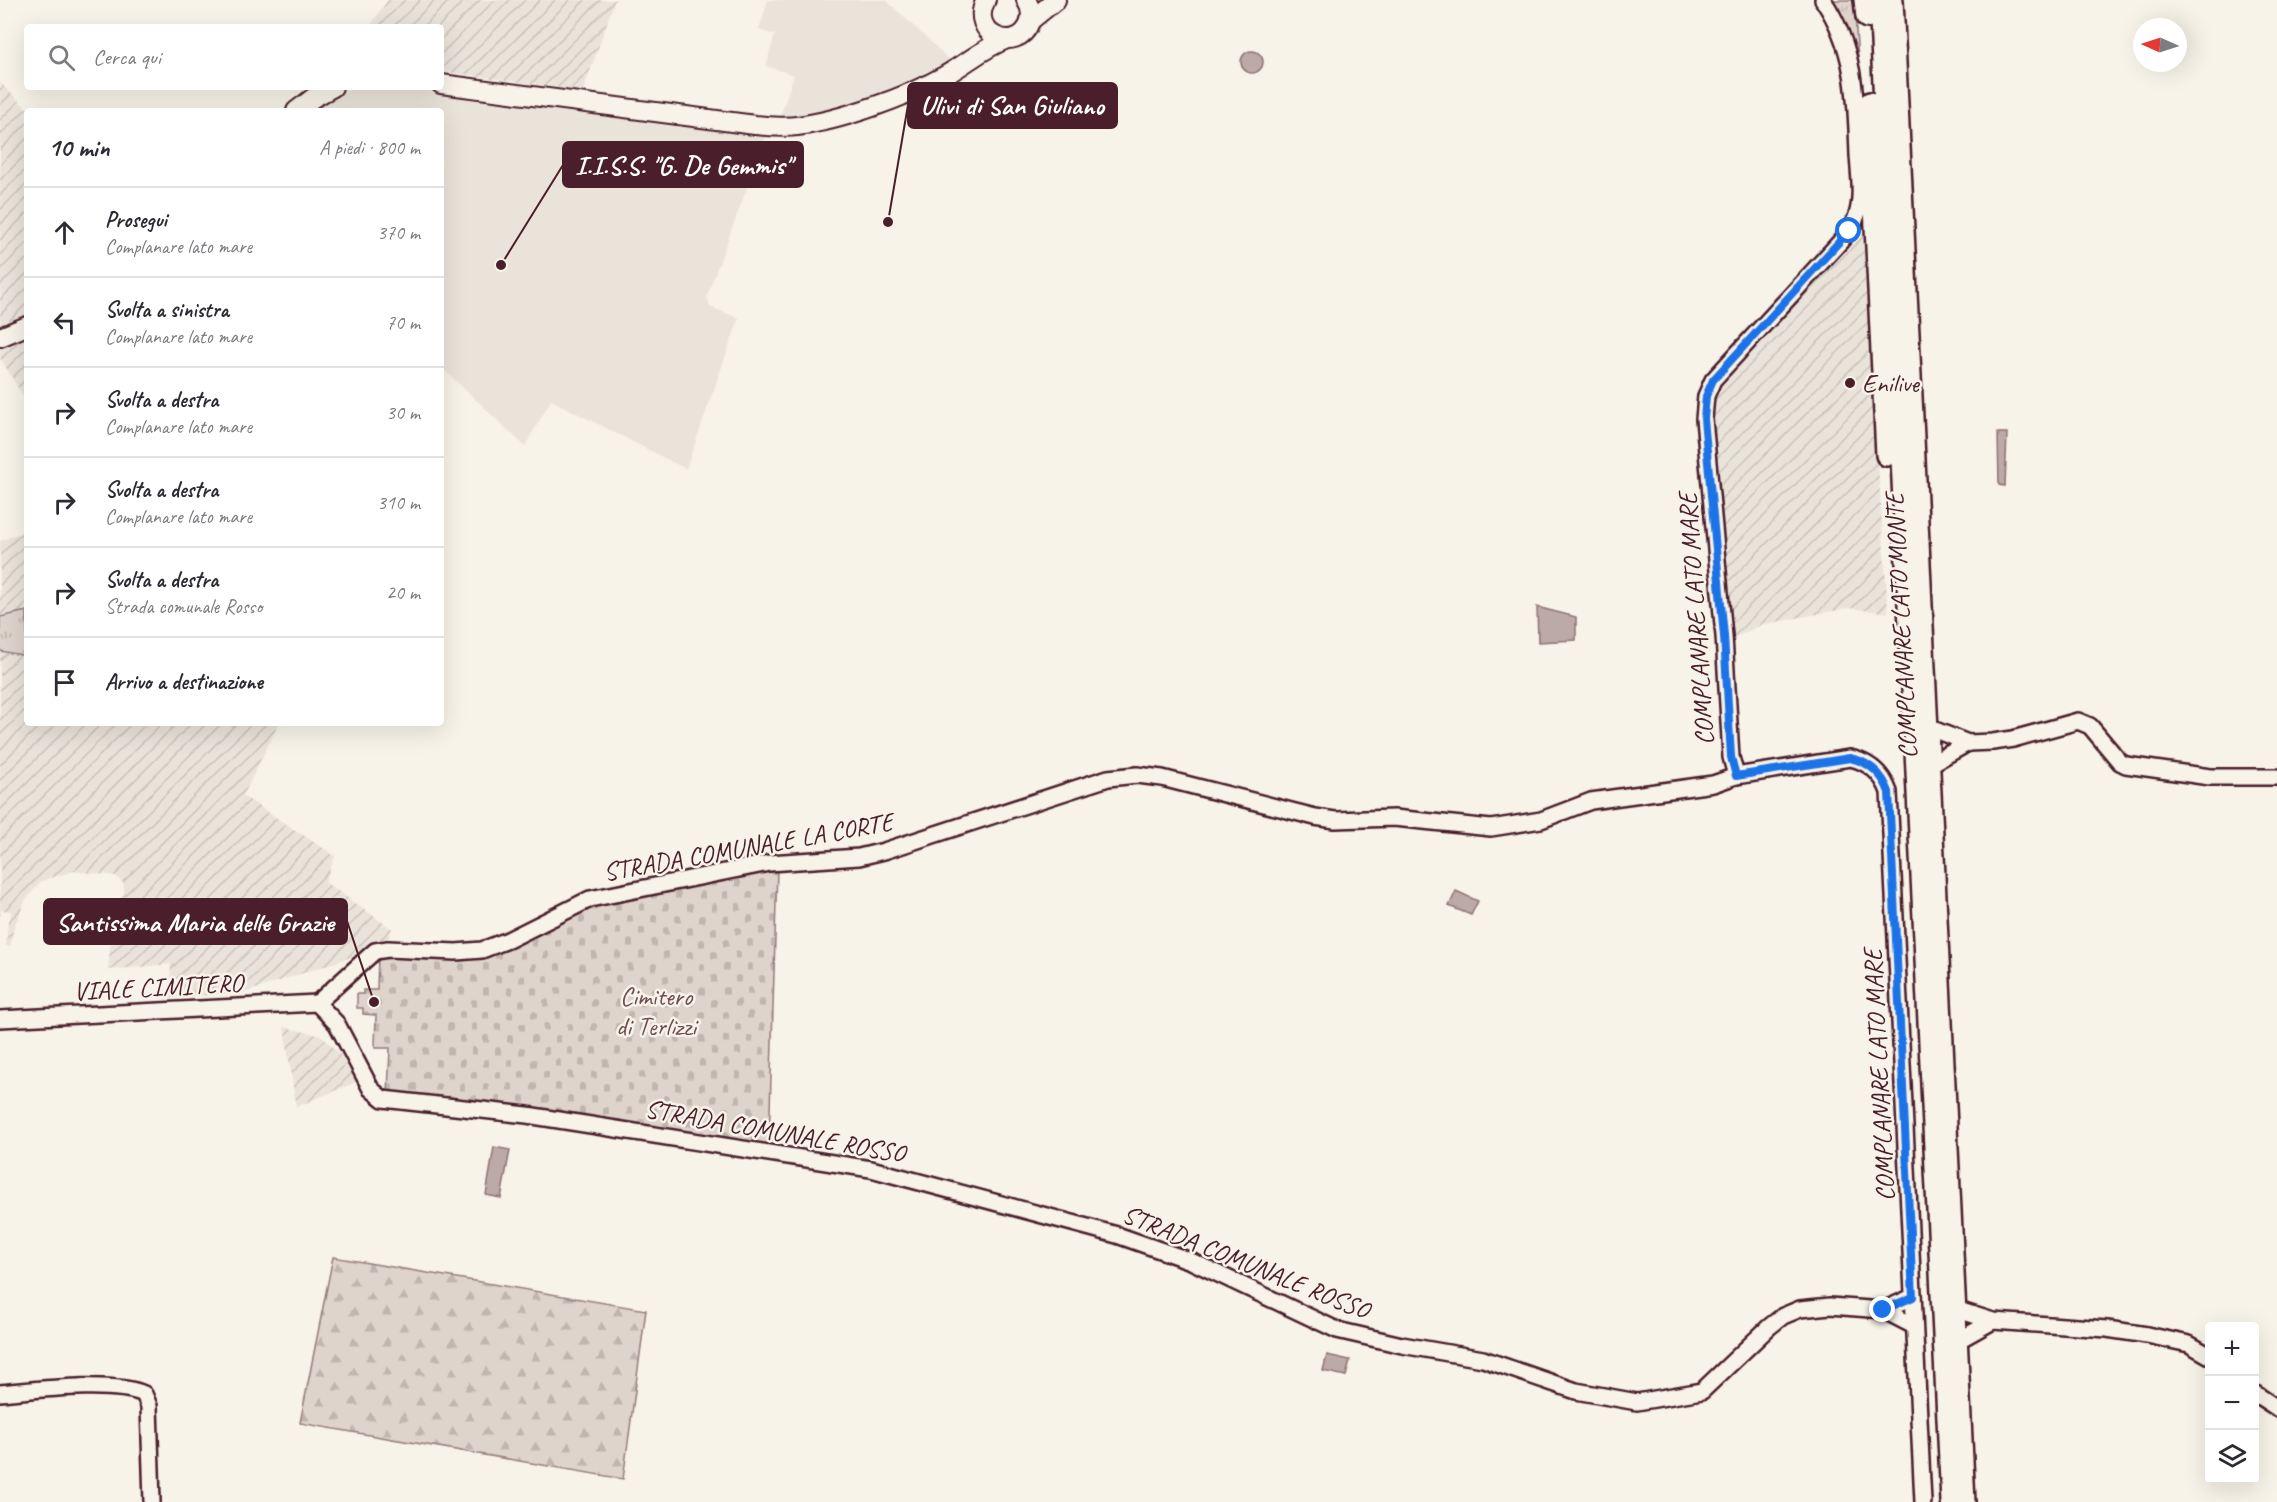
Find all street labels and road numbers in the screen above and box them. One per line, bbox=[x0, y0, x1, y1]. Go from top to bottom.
street label: COMPLANARE LATO MARE bbox=[1670, 488, 1721, 746]
street label: COMPLANARE LATO MONTE bbox=[1877, 489, 1924, 760]
street label: STRADA COMUNALE LA CORTE bbox=[601, 805, 899, 889]
street label: COMPLANARE LATO MARE bbox=[1856, 944, 1902, 1202]
street label: VIALE CIMITERO bbox=[72, 966, 247, 1008]
street label: STRADA COMUNALE ROSSO bbox=[643, 1092, 911, 1171]
street label: STRADA COMUNALE ROSSO bbox=[1118, 1197, 1377, 1328]

